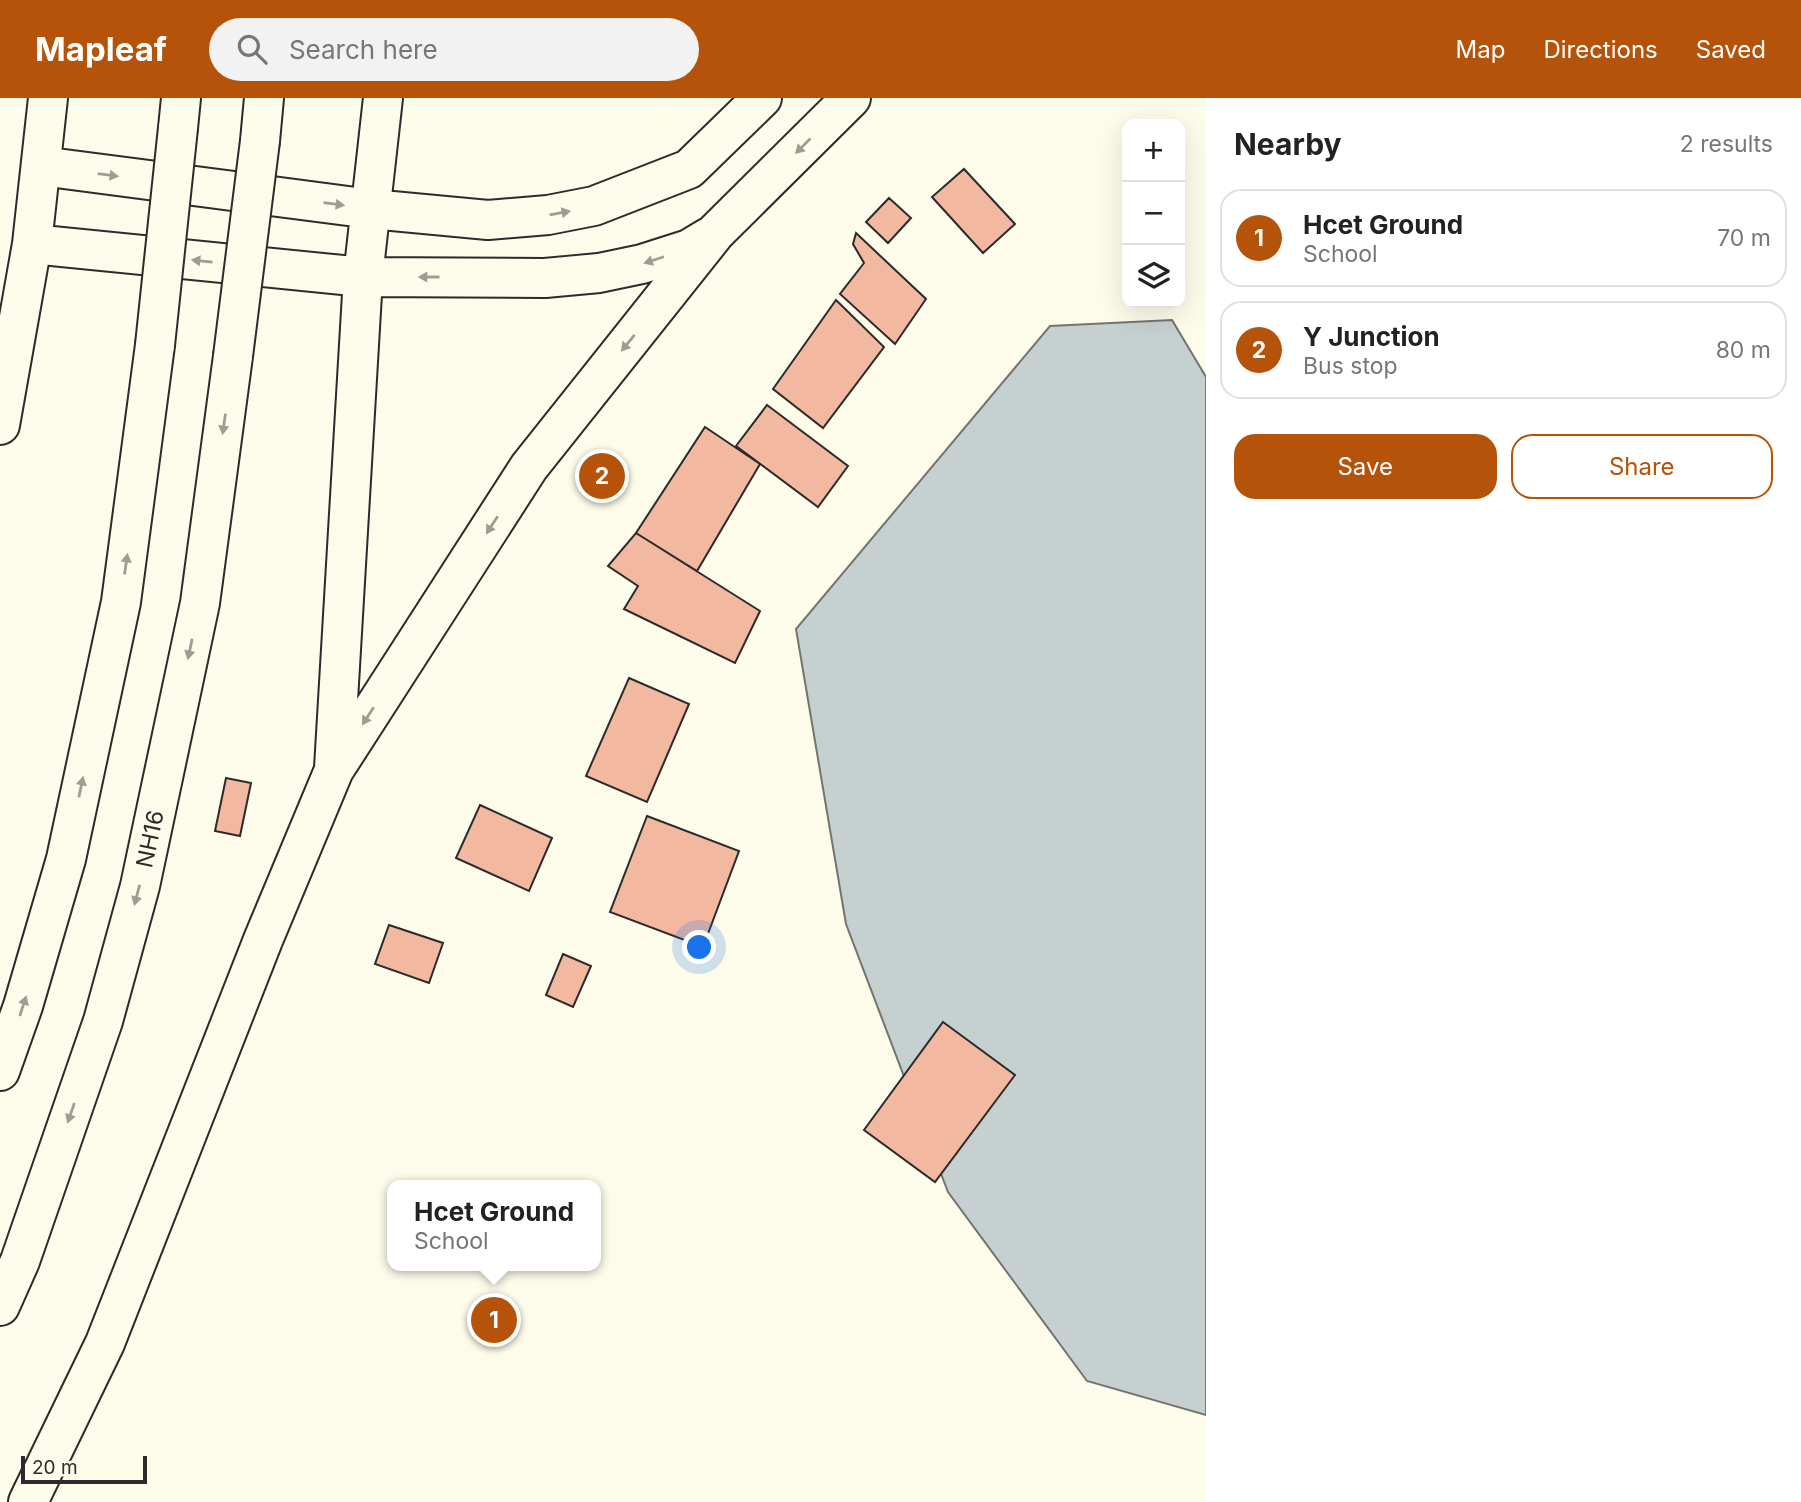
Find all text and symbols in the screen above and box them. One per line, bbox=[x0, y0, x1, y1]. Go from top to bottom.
search box bbox=[209, 18, 699, 81]
text: Mapleaf bbox=[35, 29, 167, 69]
icon: search bbox=[233, 30, 271, 68]
text: Search here bbox=[289, 34, 438, 65]
text: Map bbox=[1456, 35, 1505, 64]
text: Directions bbox=[1543, 35, 1658, 64]
text: Saved bbox=[1696, 35, 1766, 64]
map controls bbox=[1122, 119, 1185, 308]
button: + bbox=[1122, 119, 1185, 182]
text: Nearby bbox=[1234, 126, 1342, 162]
text: 2 results bbox=[1680, 130, 1773, 158]
one-way arrow bbox=[794, 138, 811, 155]
one-way arrow bbox=[98, 169, 120, 180]
button: − bbox=[1122, 182, 1185, 245]
one-way arrow bbox=[323, 199, 345, 210]
one-way arrow bbox=[549, 207, 571, 218]
text: Hcet Ground bbox=[1303, 209, 1463, 240]
text: 1 bbox=[1254, 224, 1264, 252]
text: 70 m bbox=[1717, 224, 1771, 252]
text: School bbox=[1303, 240, 1378, 268]
button: layers bbox=[1122, 245, 1185, 308]
one-way arrow bbox=[191, 255, 213, 266]
one-way arrow bbox=[644, 255, 665, 265]
one-way arrow bbox=[418, 271, 440, 283]
text: Y Junction bbox=[1303, 321, 1440, 352]
one-way arrow bbox=[621, 334, 636, 352]
text: 2 bbox=[1252, 336, 1266, 364]
text: 80 m bbox=[1716, 336, 1771, 364]
text: Bus stop bbox=[1303, 352, 1398, 380]
one-way arrow bbox=[218, 413, 229, 435]
button: Save bbox=[1234, 434, 1497, 499]
button: Share bbox=[1511, 434, 1773, 499]
pin: 2 bbox=[579, 450, 625, 502]
one-way arrow bbox=[485, 515, 498, 535]
one-way arrow bbox=[120, 552, 131, 574]
one-way arrow bbox=[185, 638, 196, 660]
one-way arrow bbox=[362, 706, 375, 726]
one-way arrow bbox=[76, 776, 87, 798]
street label: NH16 bbox=[130, 808, 170, 870]
one-way arrow bbox=[131, 884, 142, 906]
your location bbox=[682, 930, 716, 964]
one-way arrow bbox=[18, 996, 29, 1017]
one-way arrow bbox=[65, 1102, 76, 1123]
popup bbox=[387, 1180, 601, 1271]
text: Hcet Ground bbox=[414, 1196, 574, 1227]
text: School bbox=[414, 1227, 489, 1255]
pin: 1 bbox=[471, 1294, 517, 1346]
scale bar bbox=[21, 1453, 147, 1485]
text: 20 m bbox=[32, 1456, 78, 1479]

